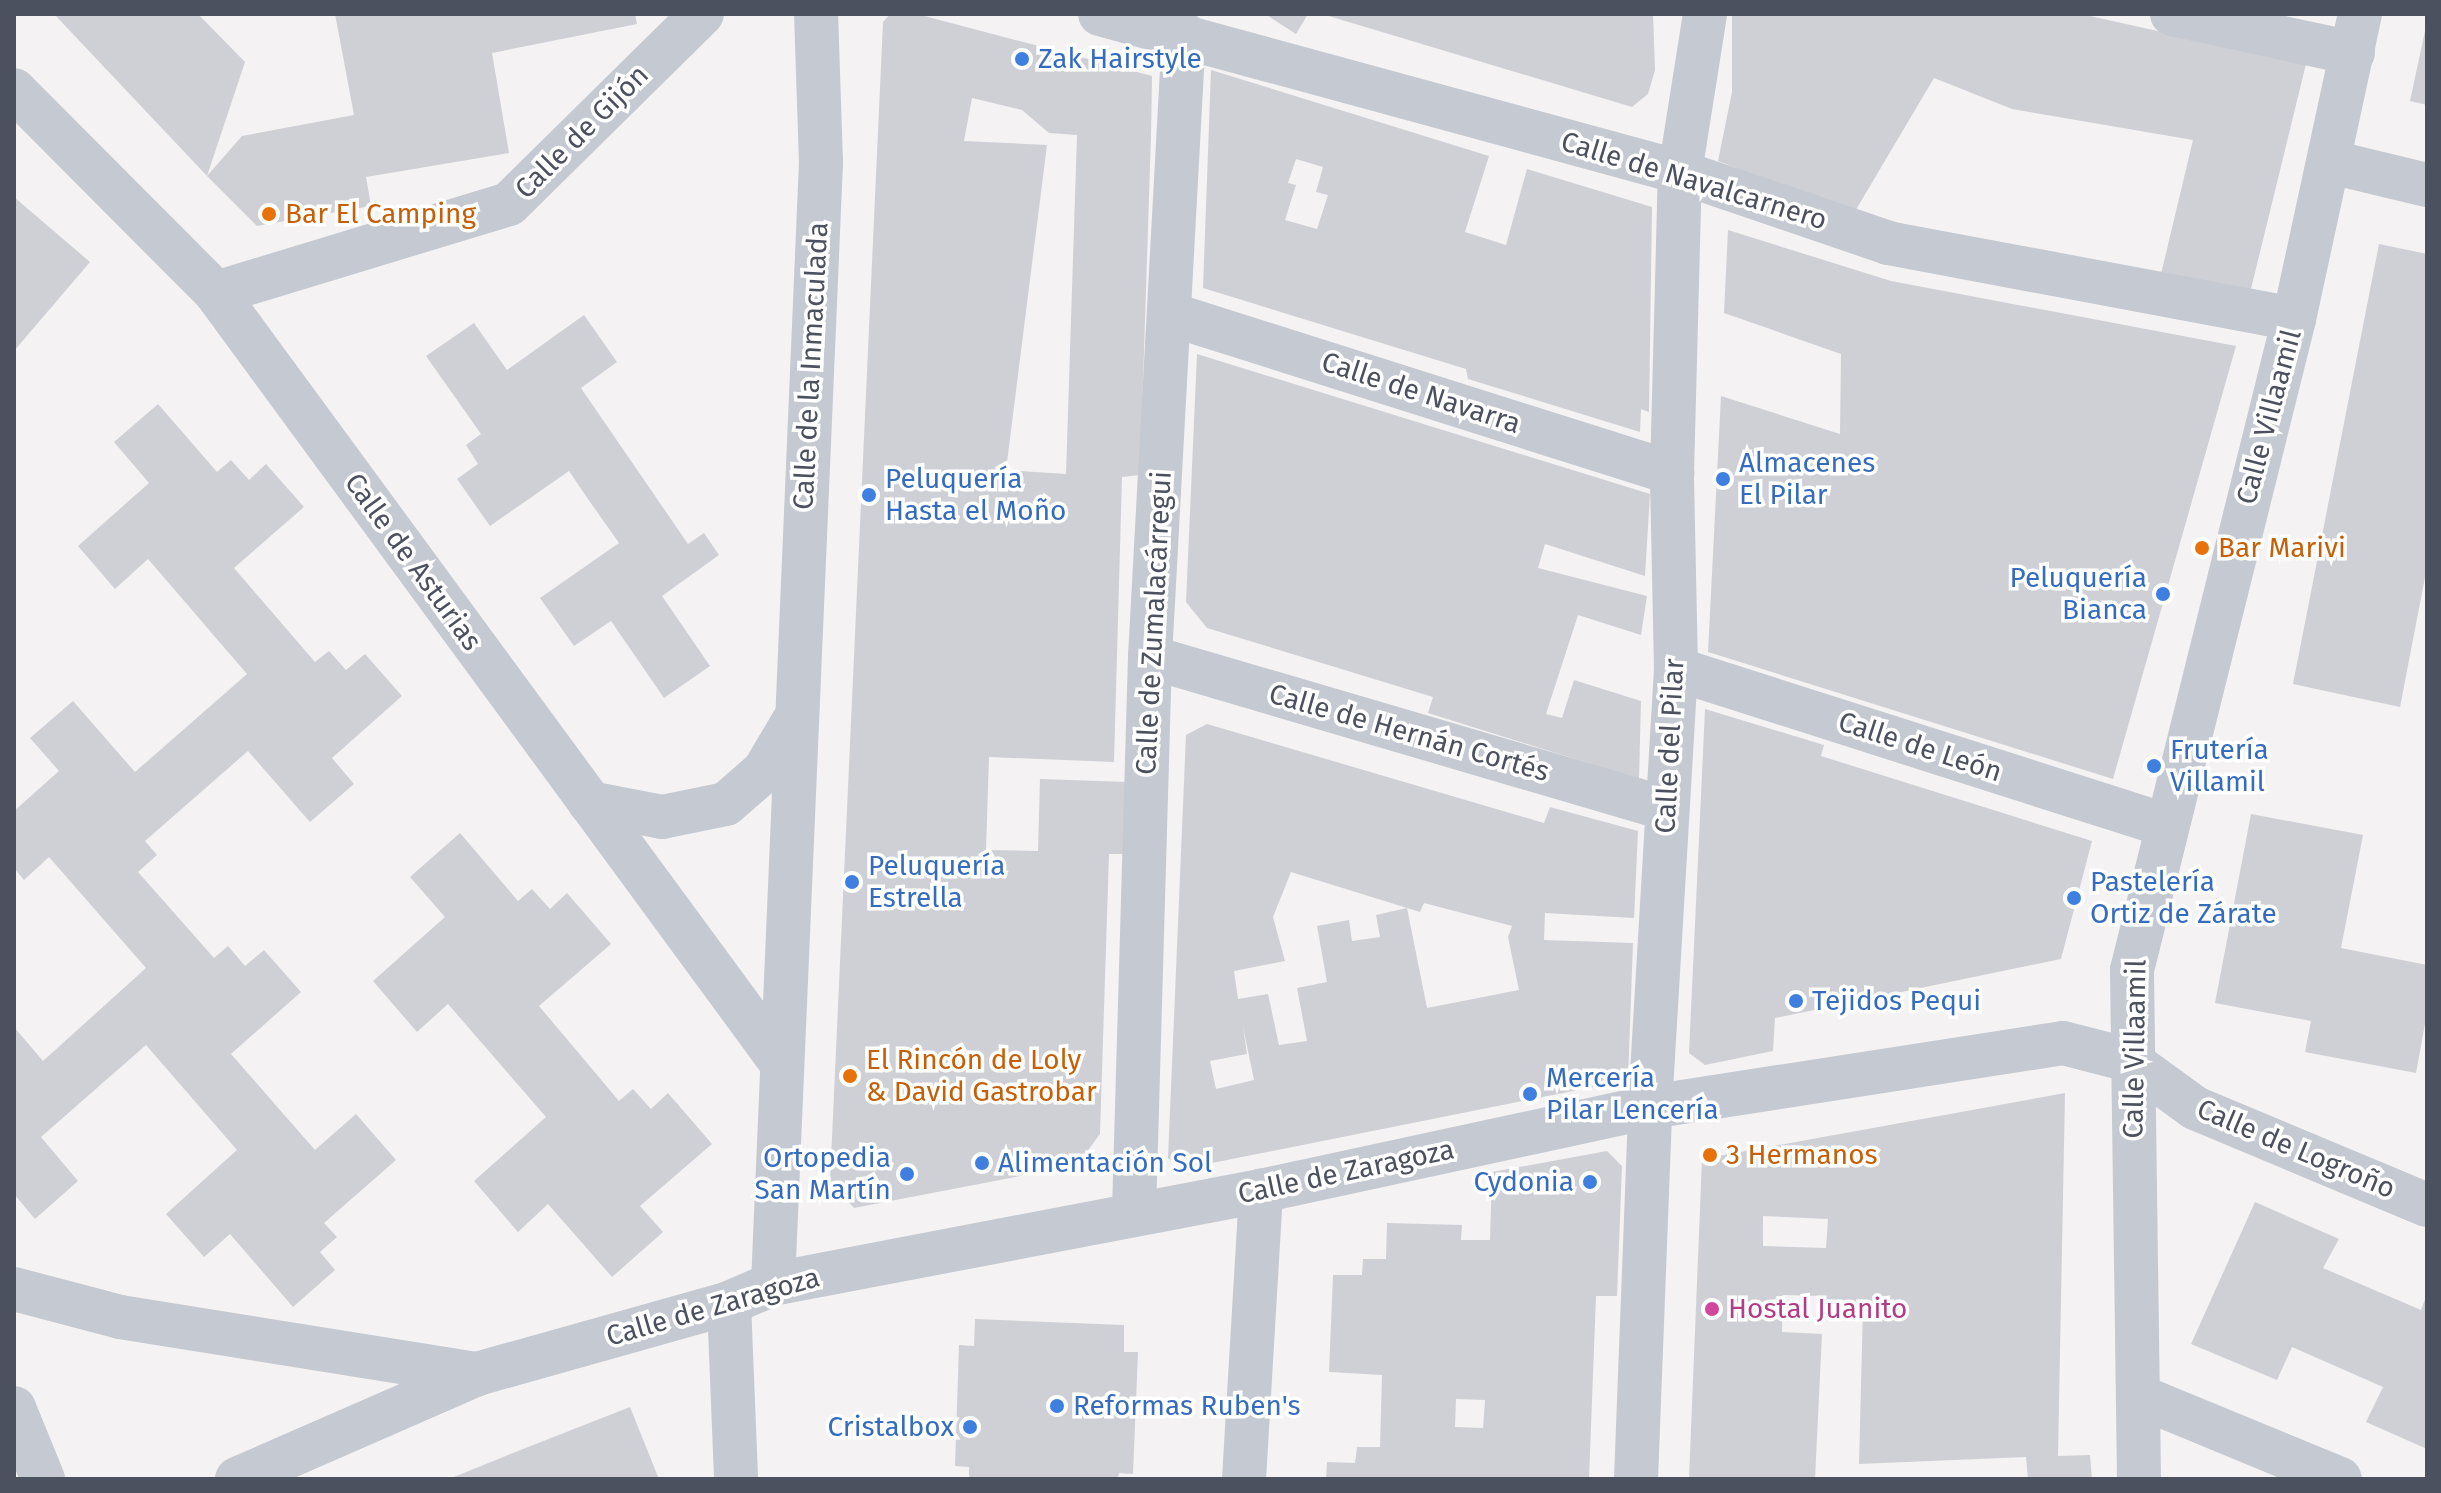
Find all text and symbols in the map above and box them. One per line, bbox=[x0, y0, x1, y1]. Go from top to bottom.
place label: Zak Hairstyle bbox=[1038, 42, 1202, 76]
marker: Zak Hairstyle bbox=[1013, 50, 1031, 68]
street label: Calle de Gijón bbox=[508, 58, 656, 206]
street label: Calle de Navalcarnero bbox=[1557, 125, 1831, 237]
place label: Bar El Camping bbox=[285, 197, 476, 231]
marker: Bar El Camping bbox=[260, 205, 278, 223]
street label: Calle de la Inmaculada bbox=[787, 221, 835, 511]
street label: Calle Villaamil bbox=[2230, 326, 2308, 508]
street label: Calle de Navarra bbox=[1317, 345, 1525, 441]
place label: Almacenes El Pilar bbox=[1739, 446, 1875, 512]
place label: Peluquería Hasta el Moño bbox=[885, 462, 1066, 528]
street label: Calle de Asturias bbox=[337, 467, 489, 657]
street label: Calle de Zumalacárregui bbox=[1129, 470, 1179, 776]
marker: Almacenes El Pilar bbox=[1714, 470, 1732, 488]
marker: Peluquería Hasta el Moño bbox=[860, 486, 878, 504]
place label: Bar Marivi bbox=[2218, 531, 2346, 565]
marker: Bar Marivi bbox=[2193, 539, 2211, 557]
place label: Peluquería Bianca bbox=[2010, 561, 2147, 627]
marker: Peluquería Bianca bbox=[2154, 585, 2172, 603]
street label: Calle del Pilar bbox=[1649, 658, 1691, 834]
street label: Calle de Hernán Cortés bbox=[1265, 677, 1553, 789]
street label: Calle de León bbox=[1834, 705, 2006, 789]
place label: Frutería Villamil bbox=[2170, 733, 2269, 799]
marker: Frutería Villamil bbox=[2145, 757, 2163, 775]
place label: Peluquería Estrella bbox=[868, 849, 1005, 915]
place label: Pastelería Ortiz de Zárate bbox=[2090, 865, 2277, 931]
marker: Peluquería Estrella bbox=[843, 873, 861, 891]
marker: Pastelería Ortiz de Zárate bbox=[2065, 889, 2083, 907]
street label: Calle Villaamil bbox=[2117, 959, 2153, 1139]
place label: Tejidos Pequi bbox=[1812, 984, 1981, 1018]
marker: Tejidos Pequi bbox=[1787, 992, 1805, 1010]
place label: El Rincón de Loly & David Gastrobar bbox=[866, 1043, 1097, 1109]
place label: Mercería Pilar Lencería bbox=[1546, 1061, 1719, 1127]
marker: El Rincón de Loly & David Gastrobar bbox=[841, 1067, 859, 1085]
marker: Mercería Pilar Lencería bbox=[1521, 1085, 1539, 1103]
street label: Calle de Logroño bbox=[2192, 1092, 2400, 1206]
street label: Calle de Zaragoza bbox=[1235, 1133, 1457, 1211]
place label: 3 Hermanos bbox=[1726, 1138, 1878, 1172]
place label: Ortopedia San Martín bbox=[754, 1141, 891, 1207]
place label: Alimentación Sol bbox=[998, 1146, 1212, 1180]
marker: 3 Hermanos bbox=[1701, 1146, 1719, 1164]
marker: Alimentación Sol bbox=[973, 1154, 991, 1172]
marker: Ortopedia San Martín bbox=[898, 1165, 916, 1183]
place label: Cydonia bbox=[1473, 1165, 1574, 1199]
marker: Cydonia bbox=[1581, 1173, 1599, 1191]
street label: Calle de Zaragoza bbox=[603, 1260, 823, 1354]
place label: Hostal Juanito bbox=[1728, 1292, 1907, 1326]
marker: Hostal Juanito bbox=[1703, 1300, 1721, 1318]
place label: Reformas Ruben's bbox=[1073, 1389, 1301, 1423]
marker: Reformas Ruben's bbox=[1048, 1397, 1066, 1415]
place label: Cristalbox bbox=[828, 1410, 954, 1444]
marker: Cristalbox bbox=[961, 1418, 979, 1436]

